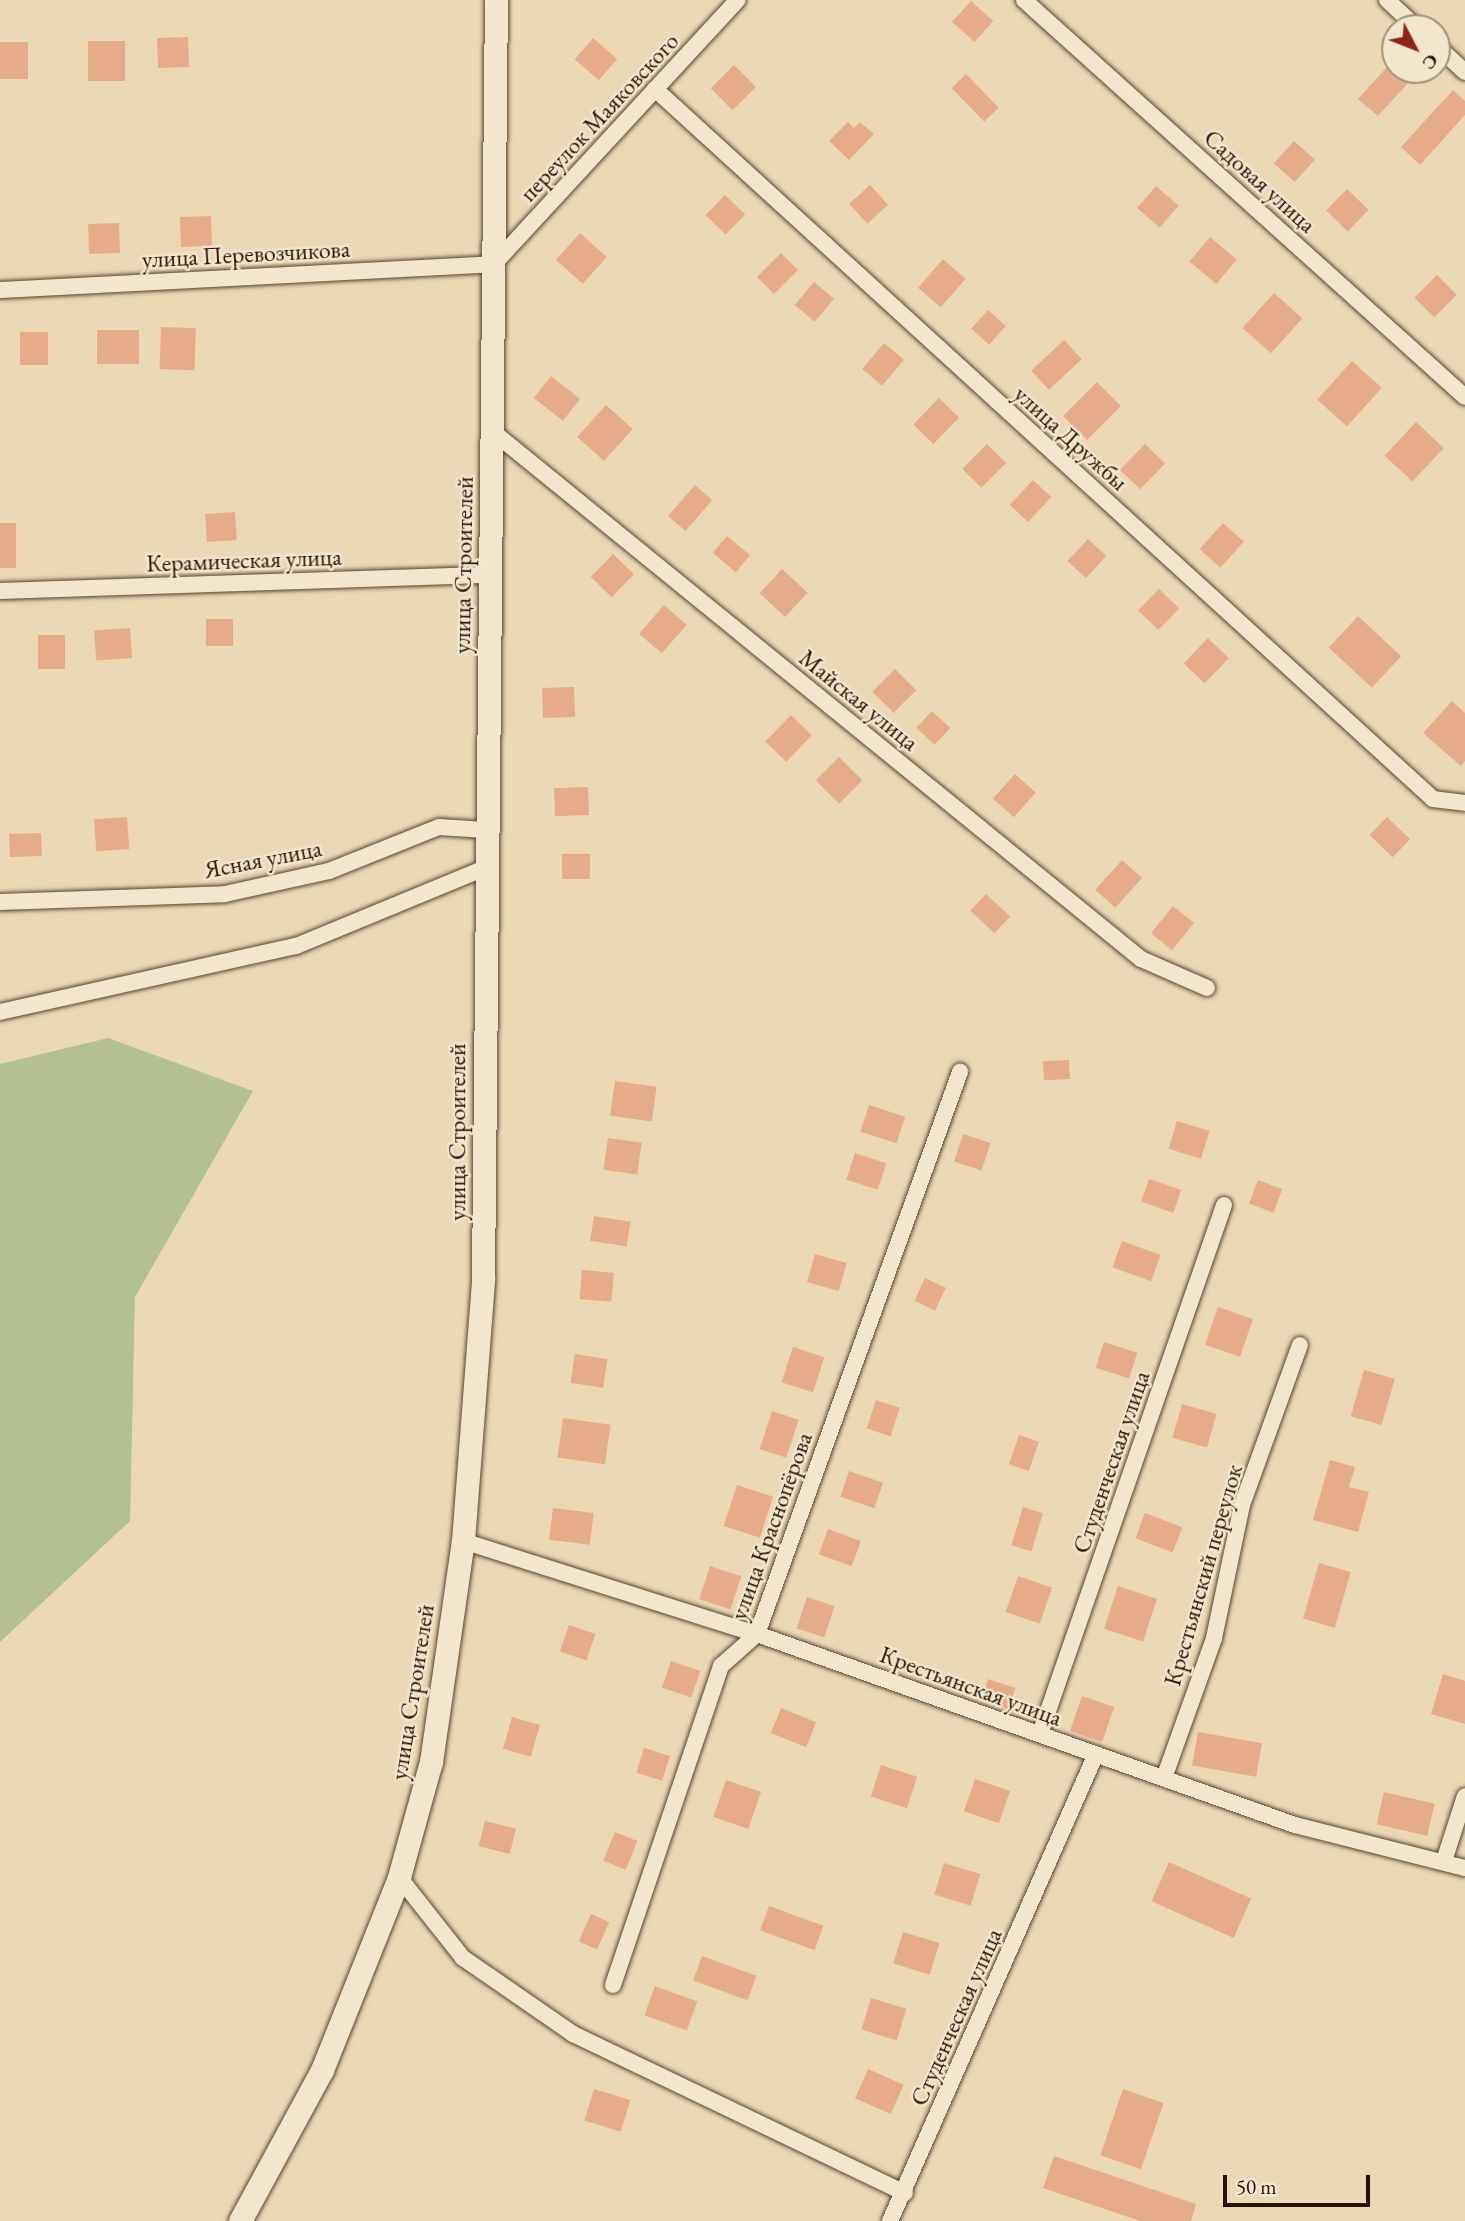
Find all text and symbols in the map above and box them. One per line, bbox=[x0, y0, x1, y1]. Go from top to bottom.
north arrow bbox=[1381, 14, 1451, 84]
street label: переулок Маяковского bbox=[513, 27, 685, 207]
text: С bbox=[1417, 49, 1444, 75]
street label: Садовая улица bbox=[1198, 123, 1322, 239]
street label: улица Перевозчикова bbox=[141, 234, 351, 274]
street label: улица Дружбы bbox=[1008, 379, 1134, 497]
street label: улица Строителей bbox=[447, 476, 479, 654]
street label: Керамическая улица bbox=[146, 542, 342, 578]
street label: Майская улица bbox=[794, 643, 924, 757]
street label: Ясная улица bbox=[202, 833, 324, 885]
street label: улица Строителей bbox=[443, 1043, 471, 1221]
street label: Студенческая улица bbox=[1066, 1367, 1156, 1557]
street label: улица Краснопёрова bbox=[724, 1428, 818, 1624]
street label: Крестьянский переулок bbox=[1158, 1461, 1248, 1689]
street label: улица Строителей bbox=[384, 1602, 440, 1782]
street label: Крестьянская улица bbox=[876, 1640, 1066, 1732]
street label: Студенческая улица bbox=[904, 1924, 1008, 2110]
scale bar bbox=[1227, 2162, 1374, 2206]
text: 50 m bbox=[1236, 2173, 1277, 2200]

